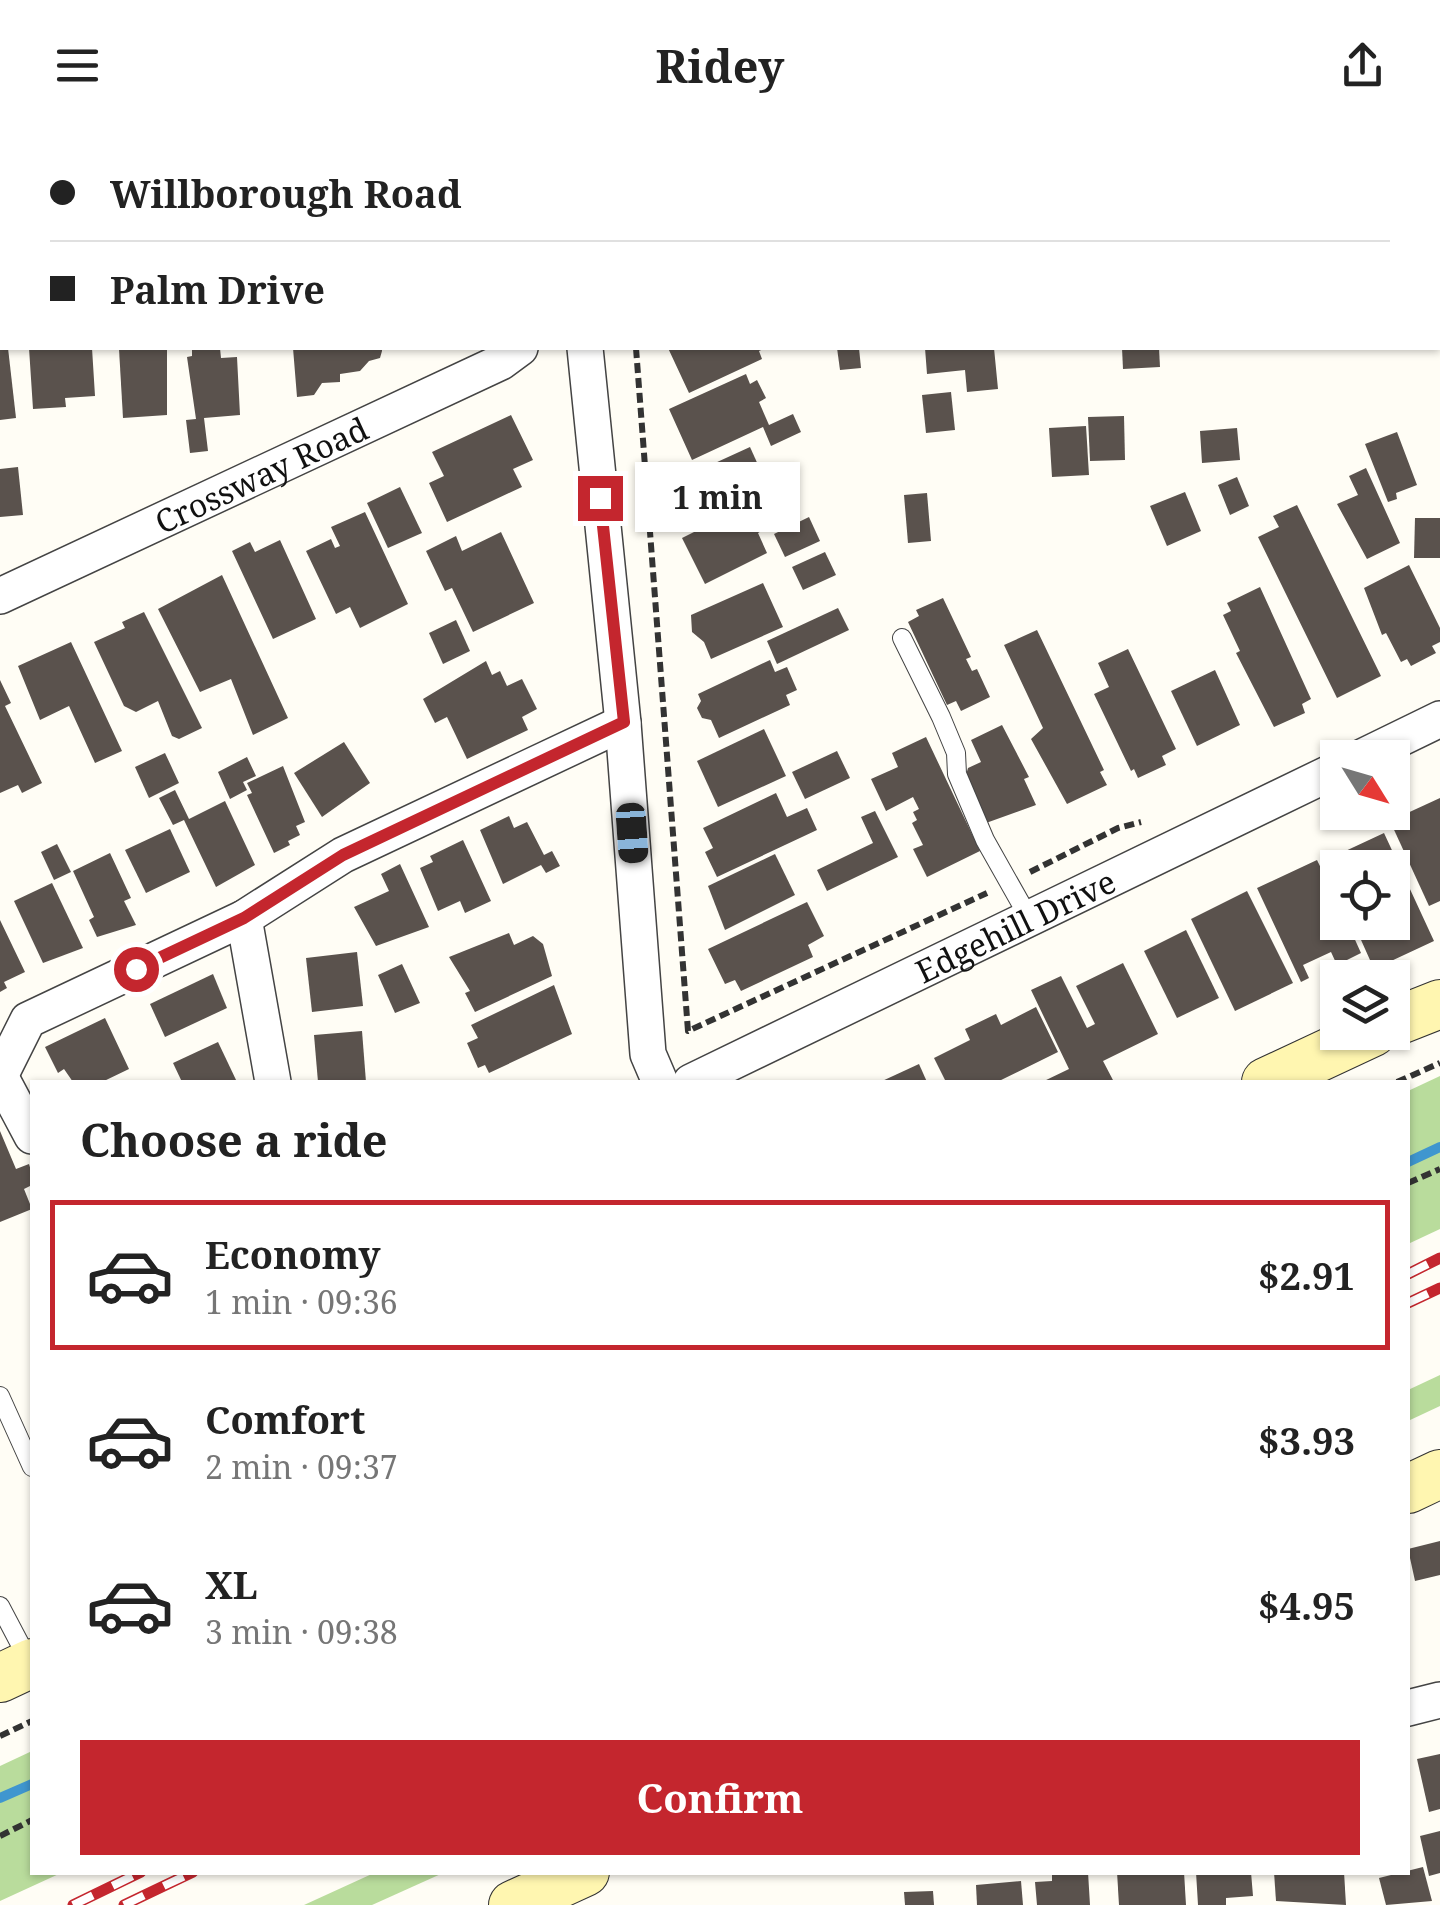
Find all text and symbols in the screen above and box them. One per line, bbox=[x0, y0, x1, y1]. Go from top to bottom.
text: Ridey bbox=[656, 35, 784, 96]
icon: menu bbox=[50, 38, 105, 93]
icon: share bbox=[1335, 38, 1390, 93]
text: Willborough Road bbox=[110, 167, 462, 219]
text: Palm Drive bbox=[110, 263, 325, 315]
street label: Crossway Road bbox=[147, 406, 375, 542]
callout: 1 min bbox=[635, 463, 800, 533]
text: 1 min bbox=[672, 475, 763, 518]
route end bbox=[578, 476, 623, 521]
north arrow bbox=[1320, 740, 1410, 830]
map controls bbox=[1320, 740, 1410, 1050]
car bbox=[615, 802, 649, 864]
button: locate bbox=[1320, 850, 1410, 940]
street label: Edgehill Drive bbox=[908, 859, 1122, 992]
route start bbox=[114, 947, 159, 992]
button: layers bbox=[1320, 960, 1410, 1050]
text: Choose a ride bbox=[80, 1109, 388, 1170]
text: Economy bbox=[205, 1228, 381, 1280]
icon: car bbox=[85, 1230, 175, 1320]
text: $2.91 bbox=[1258, 1249, 1355, 1301]
text: 1 min · 09:36 bbox=[205, 1280, 398, 1323]
text: Comfort bbox=[205, 1393, 365, 1445]
icon: car bbox=[85, 1395, 175, 1485]
text: $3.93 bbox=[1258, 1414, 1355, 1466]
text: 2 min · 09:37 bbox=[205, 1445, 398, 1488]
text: XL bbox=[205, 1558, 258, 1610]
icon: car bbox=[85, 1560, 175, 1650]
text: $4.95 bbox=[1258, 1579, 1355, 1631]
text: 3 min · 09:38 bbox=[205, 1610, 398, 1653]
button: Confirm bbox=[80, 1740, 1360, 1855]

